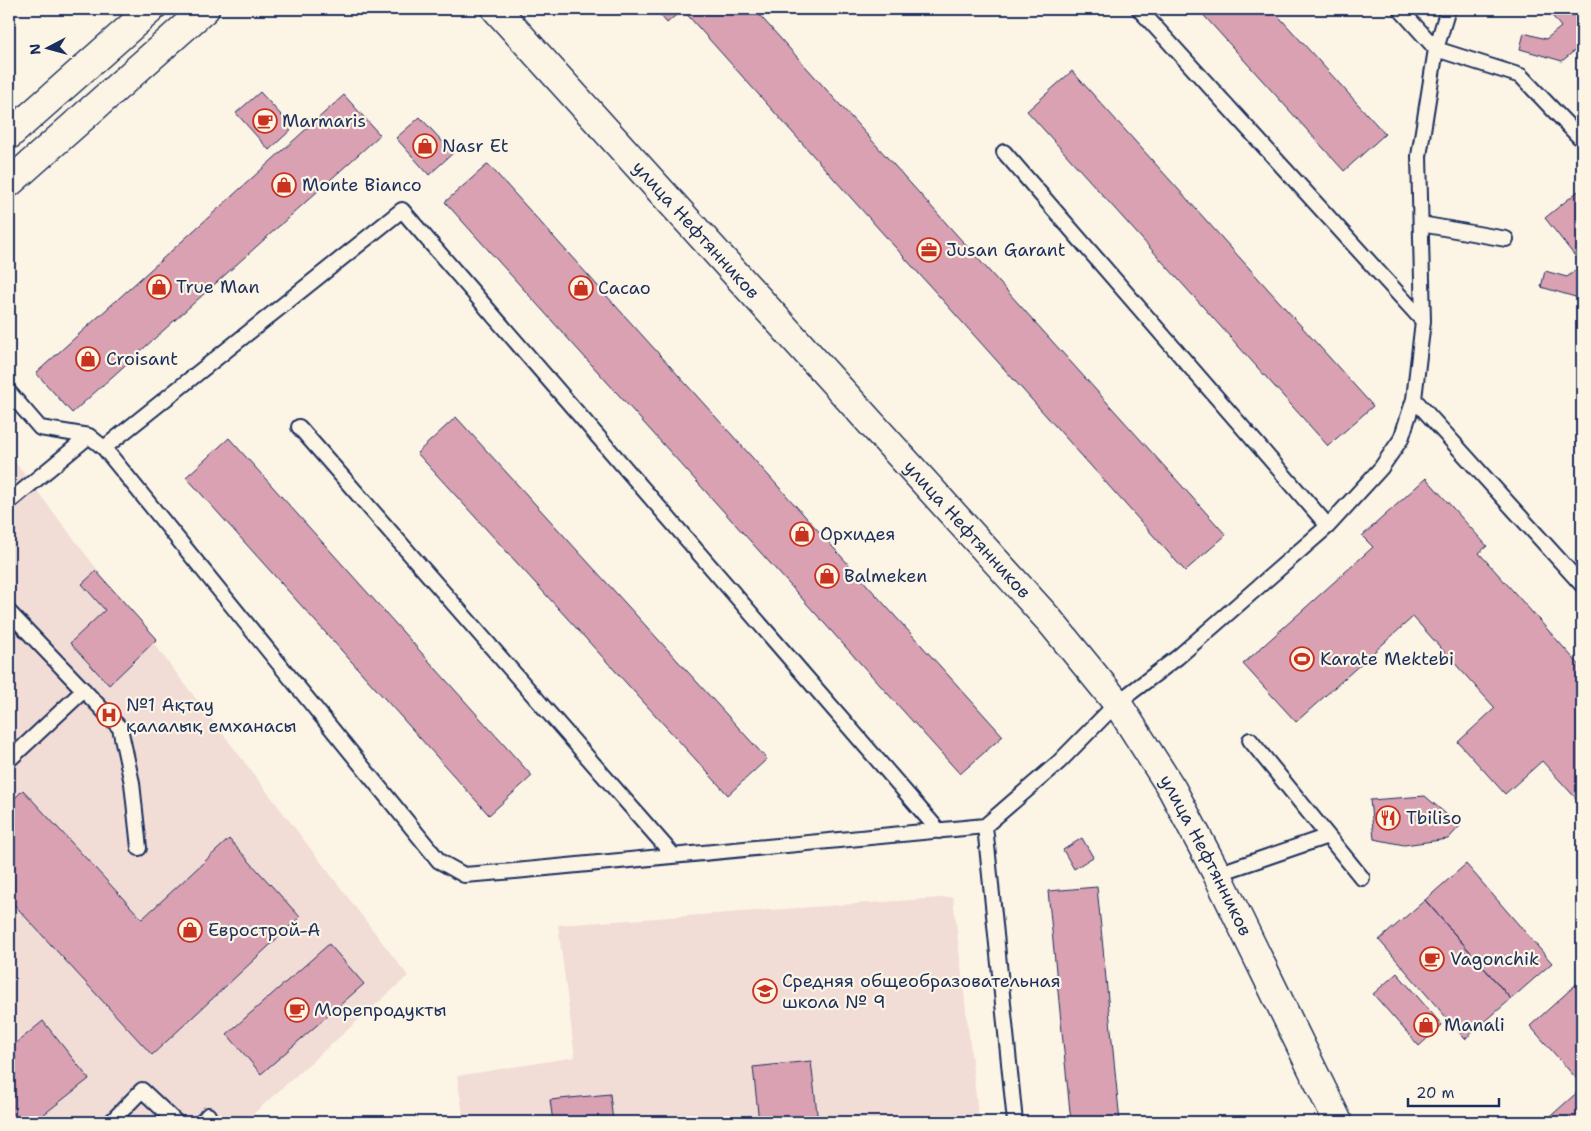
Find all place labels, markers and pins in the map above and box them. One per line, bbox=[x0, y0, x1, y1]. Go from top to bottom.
cafe icon: Marmaris bbox=[252, 108, 278, 134]
place label: Marmaris bbox=[282, 109, 366, 133]
shop icon: Nasr Et bbox=[412, 133, 438, 159]
place label: Nasr Et bbox=[442, 134, 509, 158]
shop icon: Monte Bianco bbox=[271, 172, 297, 198]
place label: Monte Bianco bbox=[302, 173, 422, 197]
office icon: Jusan Garant bbox=[916, 237, 942, 263]
place label: Jusan Garant bbox=[946, 238, 1066, 262]
shop icon: True Man bbox=[146, 274, 172, 300]
place label: True Man bbox=[176, 275, 260, 299]
shop icon: Cacao bbox=[568, 275, 594, 301]
place label: Cacao bbox=[598, 276, 651, 300]
shop icon: Croisant bbox=[75, 346, 101, 372]
place label: Croisant bbox=[106, 347, 178, 371]
shop icon: Орхидея bbox=[789, 521, 815, 547]
place label: Орхидея bbox=[820, 522, 895, 546]
shop icon: Balmeken bbox=[814, 563, 840, 589]
place label: Balmeken bbox=[844, 564, 927, 588]
sports icon: Karate Mektebi bbox=[1289, 646, 1315, 672]
place label: Karate Mektebi bbox=[1320, 647, 1454, 671]
place label: №1 Ақтау қалалық емханасы bbox=[126, 693, 297, 738]
hospital icon: №1 Ақтау қалалық емханасы bbox=[96, 702, 122, 728]
restaurant icon: Tbiliso bbox=[1375, 805, 1401, 831]
place label: Tbiliso bbox=[1406, 806, 1462, 830]
shop icon: Еврострой-А bbox=[177, 917, 203, 943]
place label: Еврострой-А bbox=[208, 918, 320, 942]
cafe icon: Vagonchik bbox=[1419, 946, 1445, 972]
place label: Vagonchik bbox=[1450, 947, 1539, 971]
place label: Средняя общеобразовательная школа № 9 bbox=[782, 969, 1061, 1014]
school or university icon: Средняя общеобразовательная школа № 9 bbox=[752, 978, 778, 1004]
cafe icon: Морепродукты bbox=[284, 997, 310, 1023]
place label: Морепродукты bbox=[314, 998, 447, 1022]
shop icon: Manali bbox=[1413, 1012, 1439, 1038]
place label: Manali bbox=[1444, 1013, 1505, 1037]

